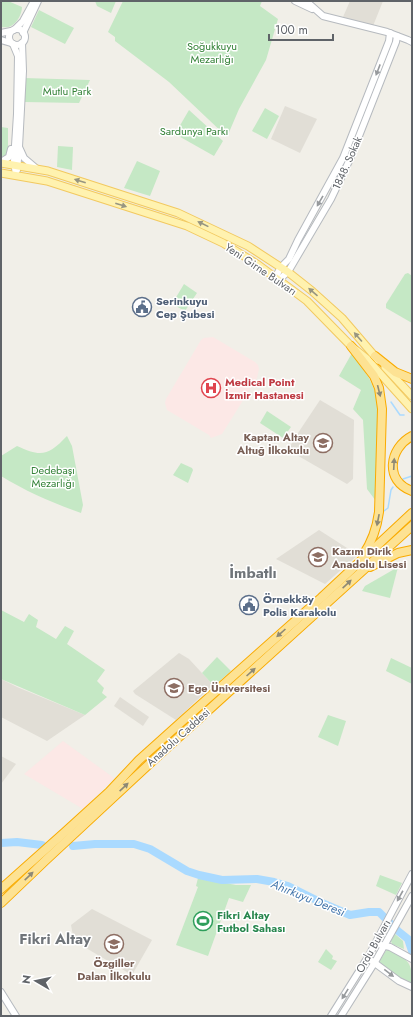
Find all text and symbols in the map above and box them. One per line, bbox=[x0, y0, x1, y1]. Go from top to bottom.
scale bar bbox=[269, 16, 333, 42]
text: 100 m bbox=[275, 21, 308, 39]
park label: Soğukkuyu Mezarlığı bbox=[187, 38, 237, 67]
one-way arrow bbox=[374, 64, 380, 76]
park label: Mutlu Park bbox=[43, 83, 91, 99]
park label: Sardunya Parkı bbox=[160, 123, 228, 139]
street label: 1848. Sokak bbox=[328, 134, 366, 192]
one-way arrow bbox=[74, 178, 86, 184]
one-way arrow bbox=[316, 196, 323, 207]
one-way arrow bbox=[115, 202, 127, 208]
one-way arrow bbox=[197, 221, 209, 227]
street label: Yeni Girne Bulvarı bbox=[222, 239, 300, 299]
one-way arrow bbox=[308, 287, 318, 297]
place label: Serinkuyu Cep Şubesi bbox=[156, 293, 214, 322]
public building icon: Serinkuyu Cep Şubesi bbox=[131, 296, 153, 318]
one-way arrow bbox=[354, 332, 363, 343]
place label: Medical Point İzmir Hastanesi bbox=[225, 374, 304, 403]
hospital icon: Medical Point İzmir Hastanesi bbox=[200, 377, 222, 399]
one-way arrow bbox=[376, 384, 382, 397]
place label: Kaptan Altay Altuğ İlkokulu bbox=[236, 429, 309, 458]
school or university icon: Kaptan Altay Altuğ İlkokulu bbox=[312, 432, 334, 454]
one-way arrow bbox=[391, 457, 397, 470]
park label: Dedebaşı Mezarlığı bbox=[31, 462, 75, 491]
one-way arrow bbox=[374, 514, 380, 526]
place label: Kazım Dirik Anadolu Lisesi bbox=[331, 543, 406, 572]
school or university icon: Kazım Dirik Anadolu Lisesi bbox=[307, 546, 329, 568]
district label: İmbatlı bbox=[229, 562, 277, 584]
one-way arrow bbox=[342, 579, 352, 589]
place label: Örnekköy Polis Karakolu bbox=[263, 591, 336, 620]
public building icon: Örnekköy Polis Karakolu bbox=[238, 594, 260, 616]
one-way arrow bbox=[276, 629, 286, 638]
one-way arrow bbox=[246, 667, 256, 676]
school or university icon: Ege Üniversitesi bbox=[163, 677, 185, 699]
place label: Ege Üniversitesi bbox=[188, 680, 270, 696]
street label: Anadolu Caddesi bbox=[143, 704, 213, 770]
one-way arrow bbox=[119, 783, 129, 792]
one-way arrow bbox=[24, 871, 34, 881]
water label: Ahırkuyu Deresi bbox=[267, 875, 349, 921]
one-way arrow bbox=[397, 890, 403, 902]
place label: Fikri Altay Futbol Sahası bbox=[217, 907, 285, 936]
sports icon: Fikri Altay Futbol Sahası bbox=[192, 910, 214, 932]
street label: Ordu Bulvarı bbox=[352, 916, 394, 976]
district label: Fikri Altay bbox=[19, 928, 91, 950]
school or university icon: Özgiller Dalan İlkokulu bbox=[103, 933, 125, 955]
place label: Özgiller Dalan İlkokulu bbox=[77, 955, 151, 984]
north arrow bbox=[16, 961, 56, 1001]
one-way arrow bbox=[384, 969, 395, 978]
text: N bbox=[18, 974, 35, 985]
one-way arrow bbox=[341, 988, 348, 1000]

